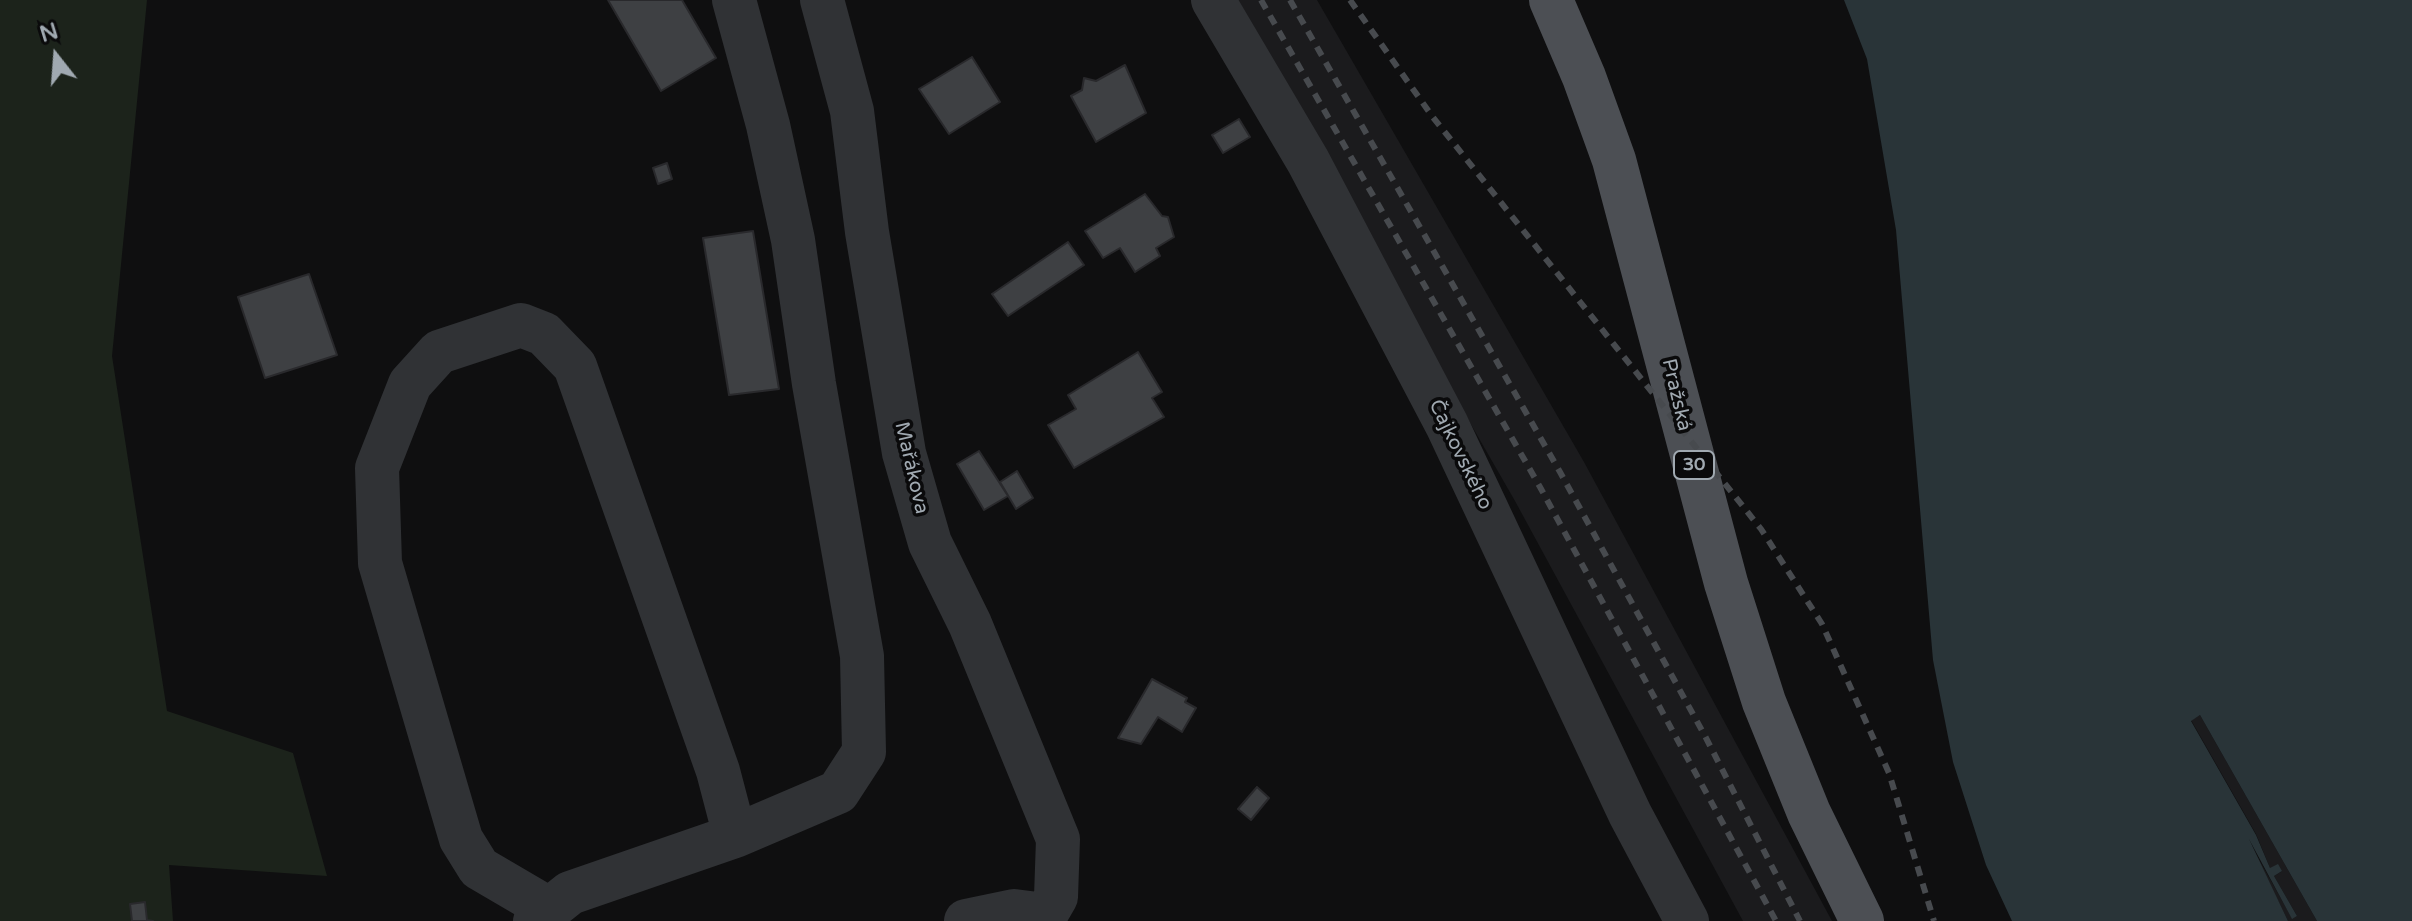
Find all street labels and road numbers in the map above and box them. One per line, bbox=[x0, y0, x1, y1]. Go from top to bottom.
street label: Pražská bbox=[1656, 356, 1696, 434]
street label: Čajkovského bbox=[1423, 396, 1497, 514]
street label: Mařákova bbox=[889, 420, 933, 516]
road number: 30 bbox=[1674, 451, 1714, 479]

